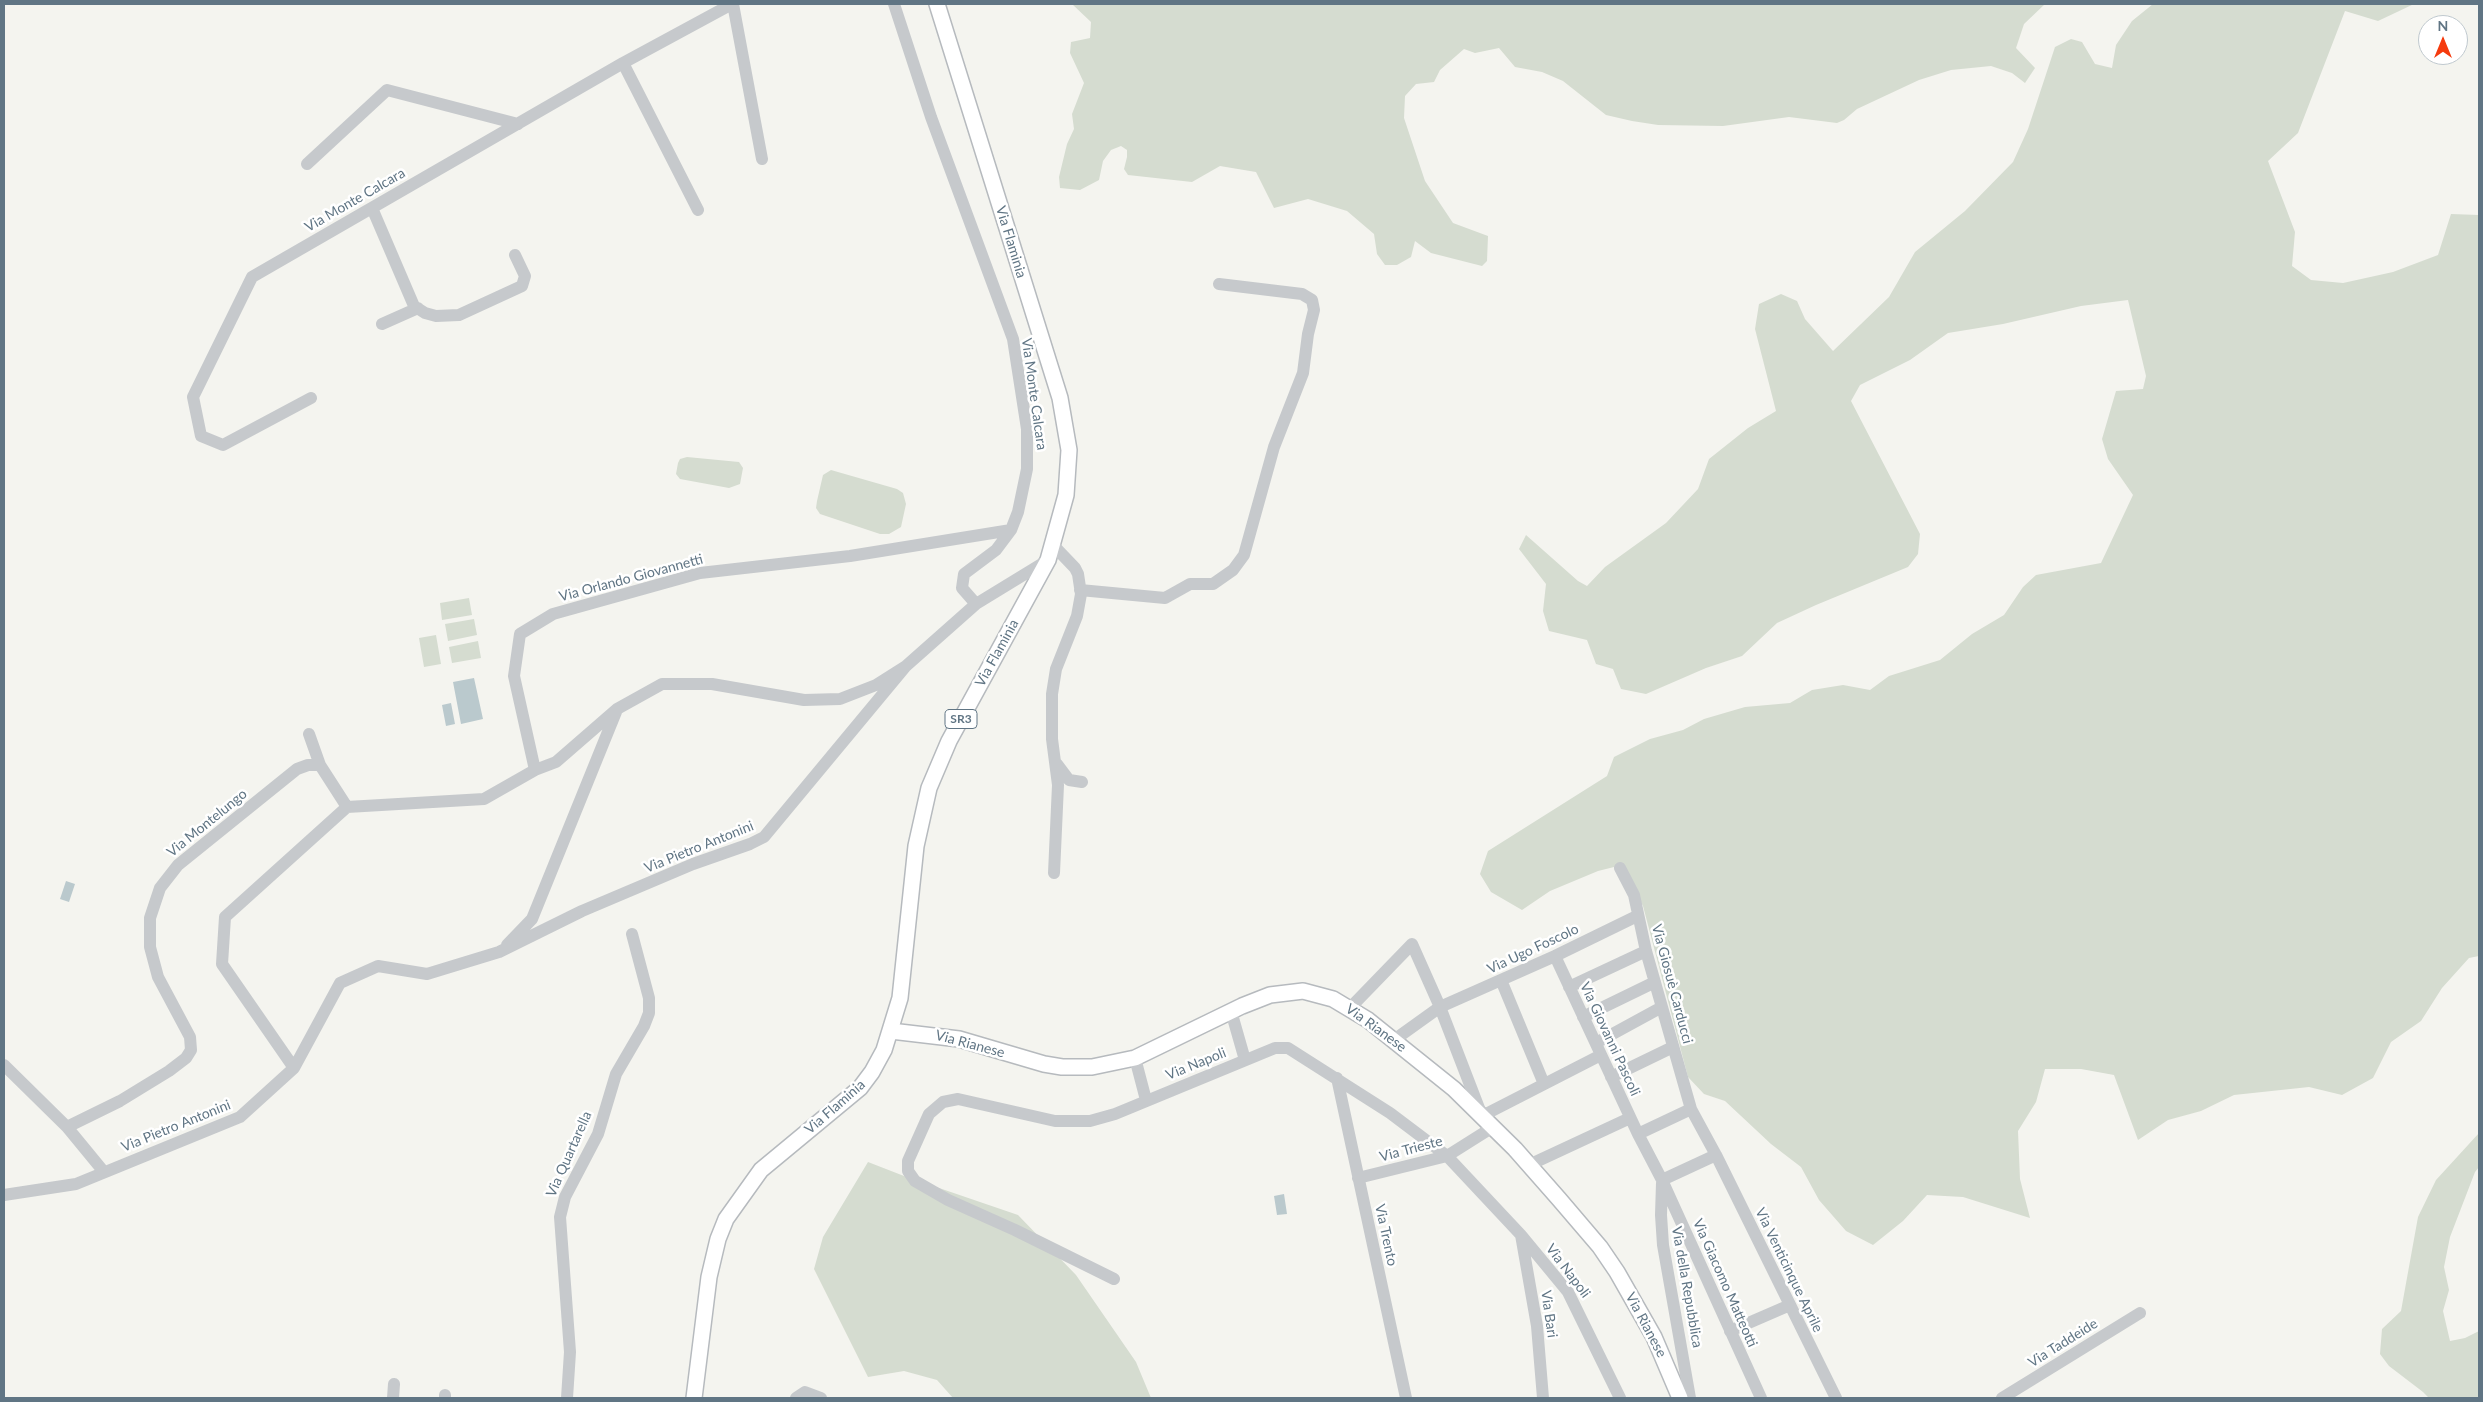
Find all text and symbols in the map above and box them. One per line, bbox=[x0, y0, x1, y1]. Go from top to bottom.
north arrow bbox=[2418, 15, 2468, 65]
text: N bbox=[2438, 17, 2448, 34]
street label: Via Monte Calcara bbox=[302, 164, 408, 236]
street label: Via Flaminia bbox=[992, 204, 1030, 280]
street label: Via Monte Calcara bbox=[1018, 337, 1050, 451]
street label: Via Orlando Giovannetti bbox=[557, 551, 705, 605]
street label: Via Flaminia bbox=[972, 616, 1022, 690]
road number: SR3 bbox=[945, 710, 977, 729]
street label: Via Montelungo bbox=[164, 786, 250, 860]
street label: Via Pietro Antonini bbox=[642, 817, 756, 877]
street label: Via Ugo Foscolo bbox=[1485, 920, 1581, 978]
street label: Via Giosuè Carducci bbox=[1648, 922, 1696, 1046]
street label: Via Giovanni Pascoli bbox=[1576, 979, 1644, 1099]
street label: Via Rianese bbox=[1342, 1000, 1410, 1056]
street label: Via Rianese bbox=[934, 1027, 1006, 1061]
street label: Via Napoli bbox=[1164, 1044, 1228, 1084]
street label: Via Flaminia bbox=[801, 1076, 869, 1138]
street label: Via Pietro Antonini bbox=[119, 1096, 233, 1156]
street label: Via Quartarella bbox=[543, 1109, 595, 1199]
street label: Via Trieste bbox=[1378, 1133, 1444, 1165]
street label: Via Trento bbox=[1371, 1202, 1401, 1268]
street label: Via Venticinque Aprile bbox=[1752, 1205, 1826, 1335]
street label: Via Giacomo Matteotti bbox=[1689, 1216, 1761, 1350]
street label: Via della Repubblica bbox=[1668, 1225, 1706, 1349]
street label: Via Napoli bbox=[1542, 1241, 1594, 1301]
street label: Via Bari bbox=[1537, 1289, 1561, 1339]
street label: Via Rianese bbox=[1622, 1290, 1670, 1360]
street label: Via Taddeide bbox=[2025, 1315, 2101, 1371]

